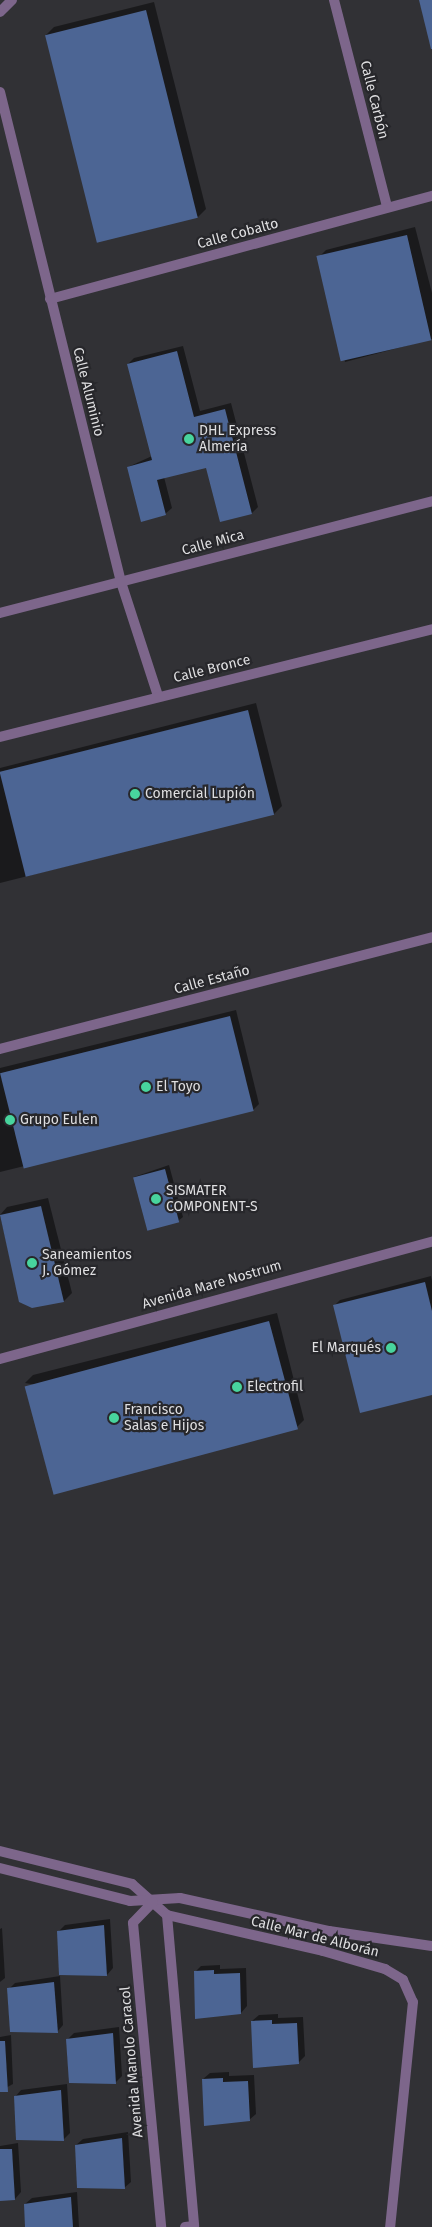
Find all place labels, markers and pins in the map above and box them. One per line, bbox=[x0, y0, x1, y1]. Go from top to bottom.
place label: DHL Express Almería bbox=[199, 423, 276, 456]
marker: DHL Express Almería bbox=[183, 433, 195, 445]
place label: Comercial Lupión bbox=[145, 786, 255, 802]
marker: Comercial Lupión bbox=[129, 788, 141, 800]
place label: El Toyo bbox=[156, 1079, 201, 1095]
marker: El Toyo bbox=[140, 1081, 152, 1093]
place label: Grupo Eulen bbox=[20, 1112, 98, 1128]
marker: Grupo Eulen bbox=[4, 1114, 16, 1126]
place label: SISMATER COMPONENT-S bbox=[166, 1183, 258, 1216]
marker: SISMATER COMPONENT-S bbox=[150, 1193, 162, 1205]
place label: Saneamientos J. Gómez bbox=[42, 1247, 132, 1280]
marker: Saneamientos J. Gómez bbox=[26, 1257, 38, 1269]
place label: El Marqués bbox=[312, 1340, 381, 1356]
marker: El Marqués bbox=[385, 1342, 397, 1354]
place label: Electrofil bbox=[247, 1379, 303, 1395]
marker: Electrofil bbox=[231, 1381, 243, 1393]
place label: Francisco Salas e Hijos bbox=[124, 1402, 204, 1434]
marker: Francisco Salas e Hijos bbox=[108, 1412, 120, 1424]

